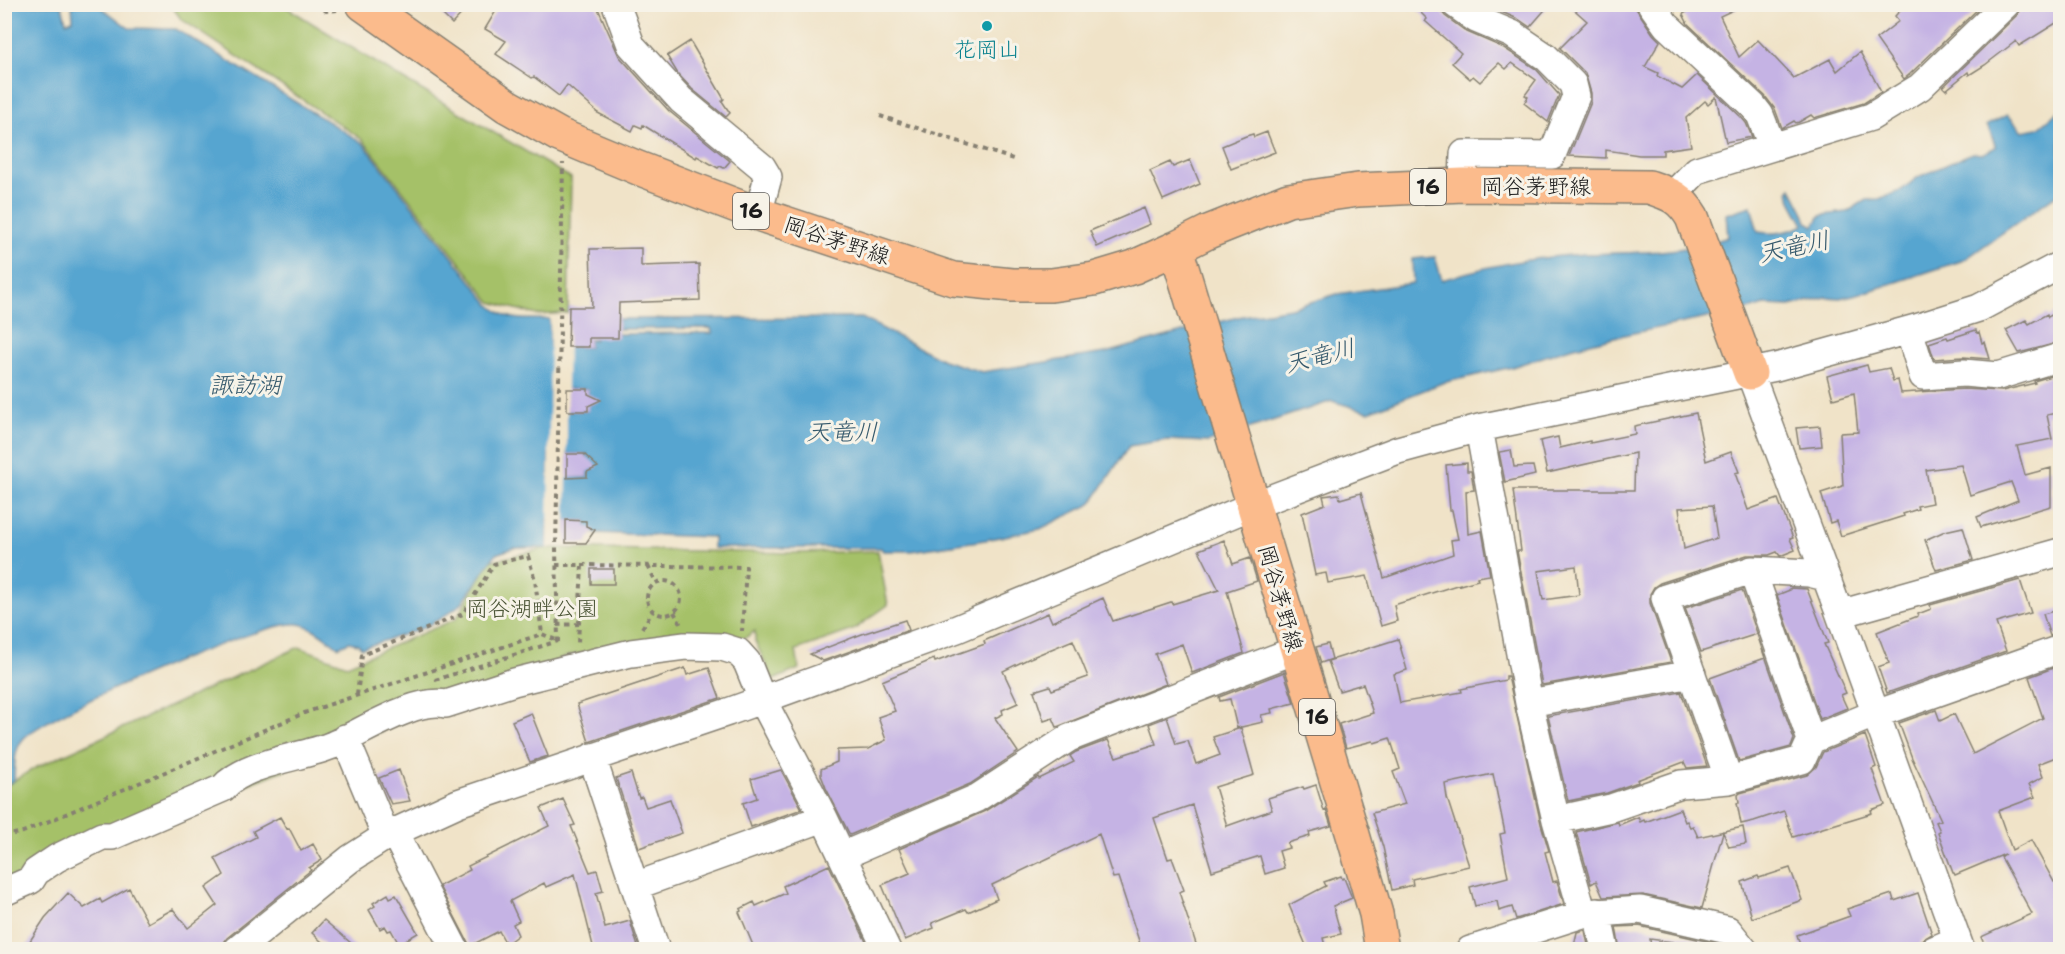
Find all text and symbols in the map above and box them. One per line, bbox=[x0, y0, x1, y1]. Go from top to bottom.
marker: 花岡山 bbox=[980, 19, 994, 33]
place label: 花岡山 bbox=[954, 35, 1020, 64]
road number: 16 bbox=[1410, 169, 1446, 205]
street label: 岡谷茅野線 bbox=[1481, 172, 1591, 201]
road number: 16 bbox=[733, 193, 769, 229]
street label: 岡谷茅野線 bbox=[780, 210, 894, 271]
water label: 天竜川 bbox=[1755, 224, 1833, 270]
water label: 天竜川 bbox=[1281, 332, 1359, 380]
water label: 諏訪湖 bbox=[209, 369, 283, 401]
water label: 天竜川 bbox=[806, 416, 878, 448]
street label: 岡谷茅野線 bbox=[1251, 541, 1310, 655]
park label: 岡谷湖畔公園 bbox=[466, 594, 598, 623]
road number: 16 bbox=[1299, 699, 1335, 735]

